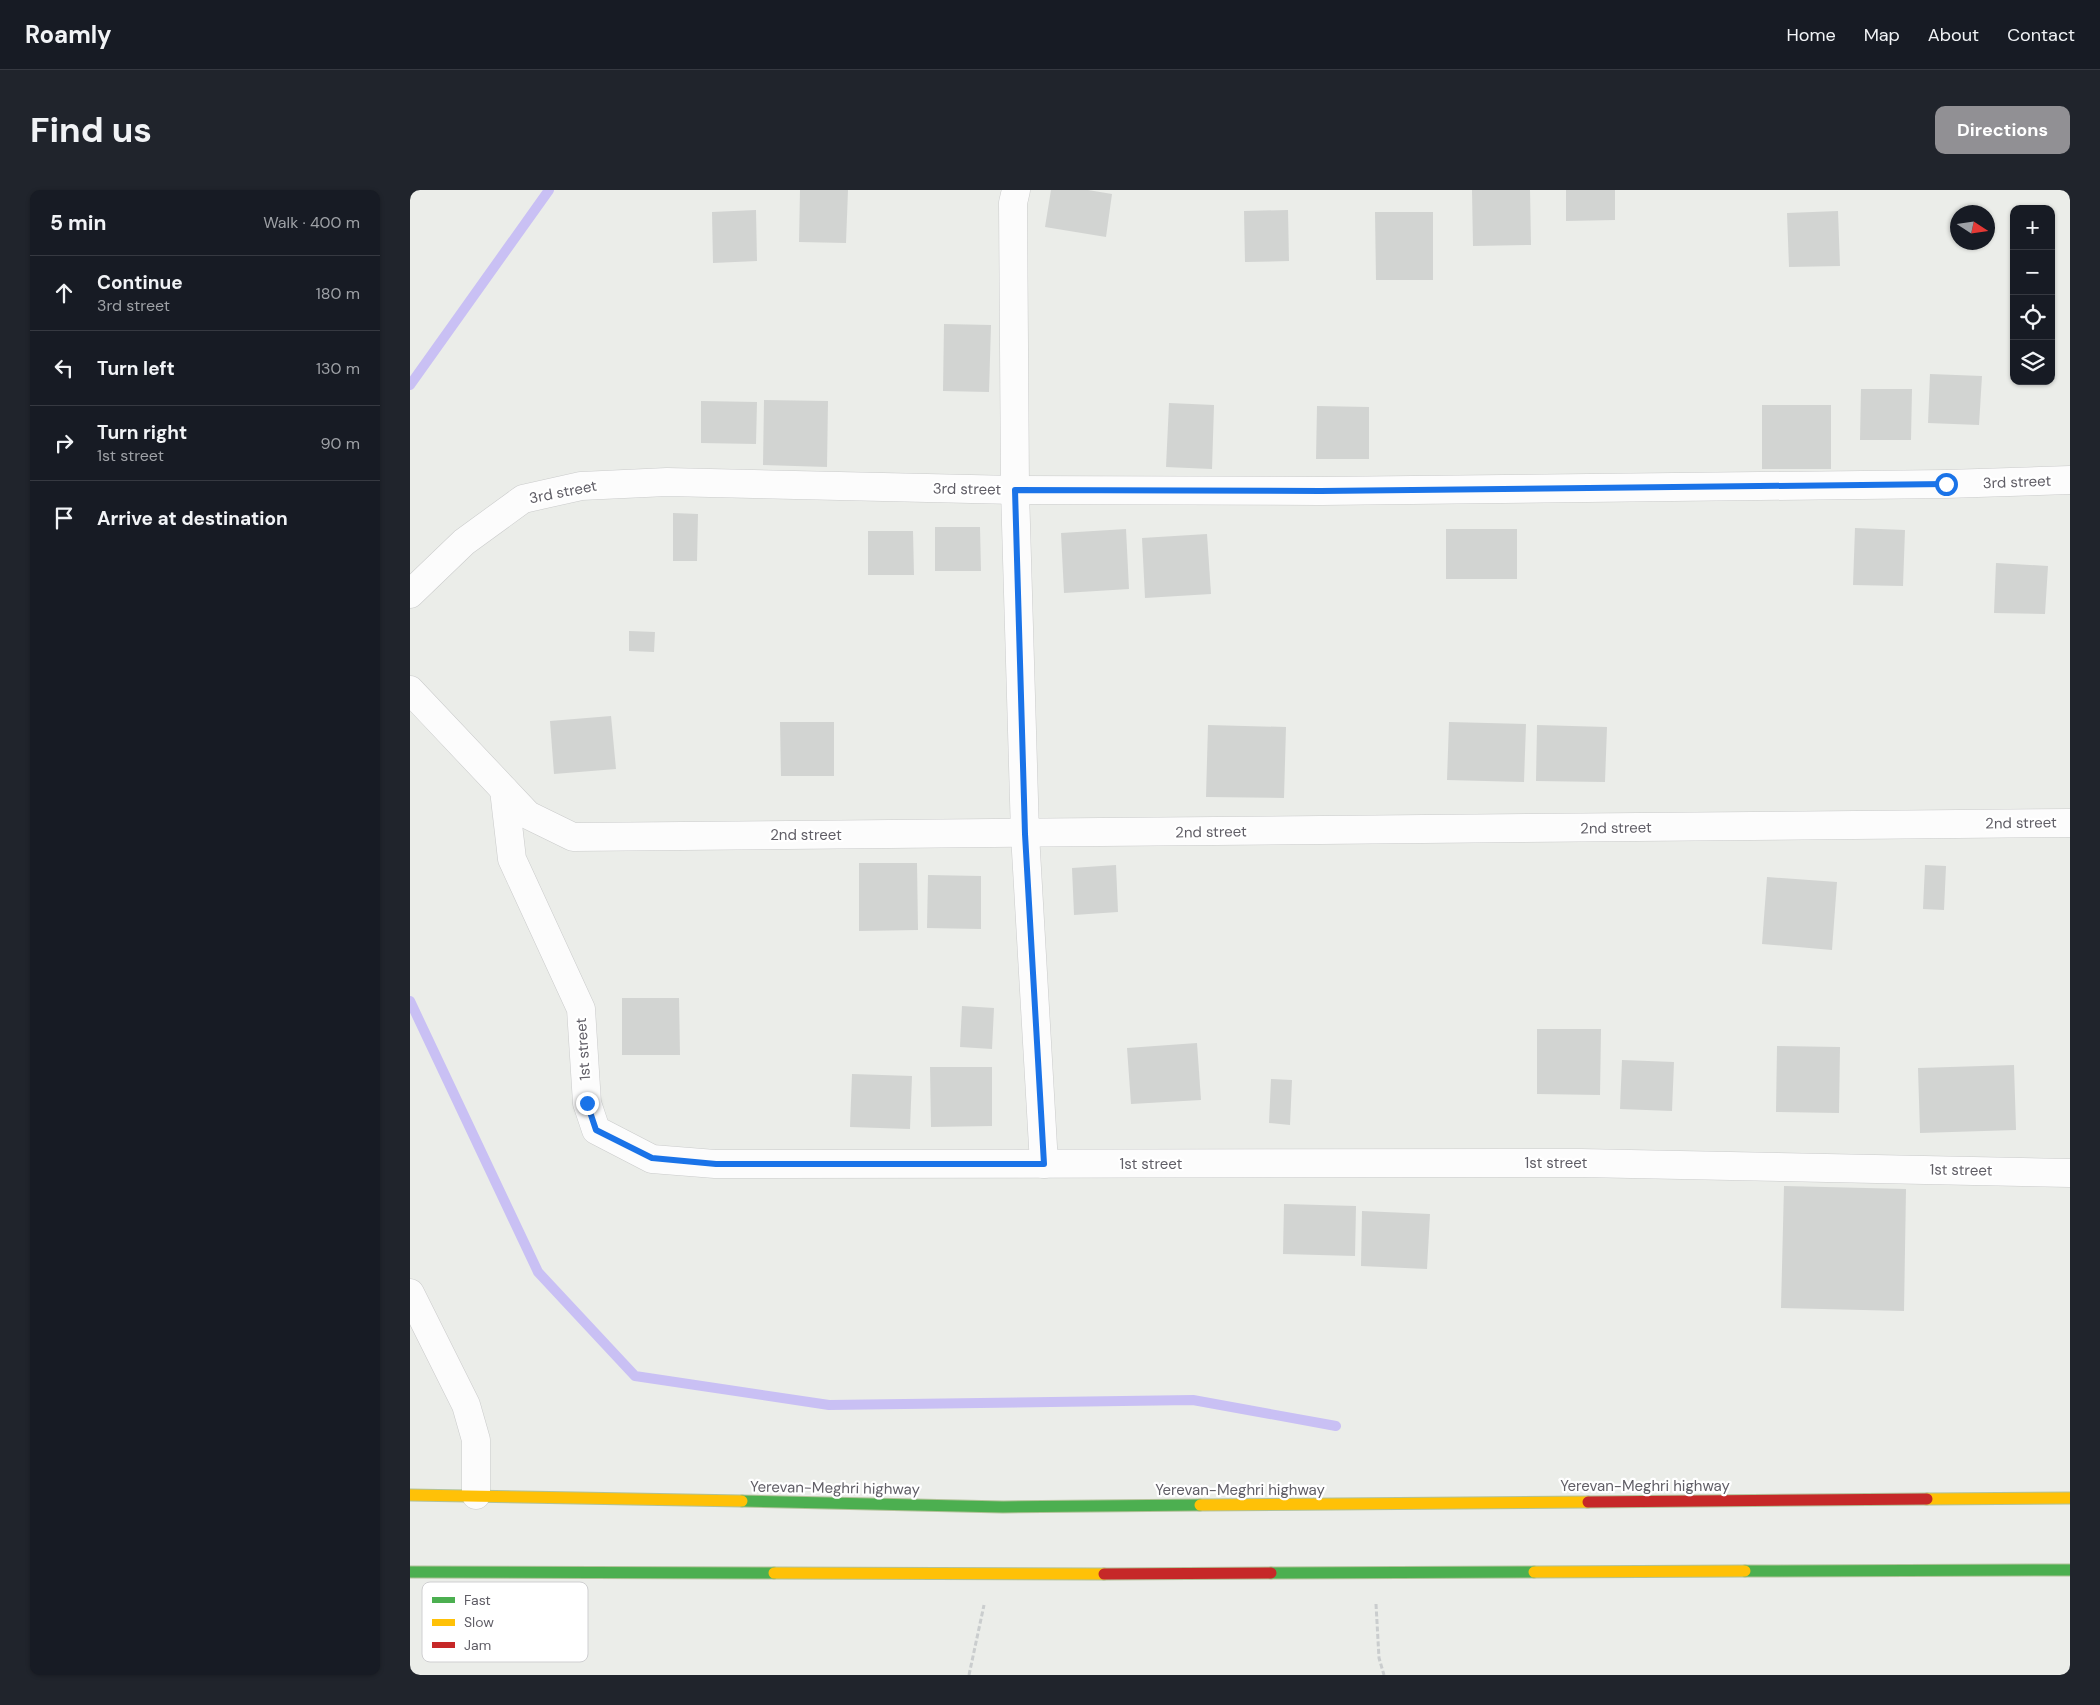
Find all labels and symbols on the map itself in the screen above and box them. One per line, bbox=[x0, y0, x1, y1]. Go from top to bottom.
north arrow bbox=[1950, 205, 1995, 250]
street label: 3rd street bbox=[1982, 471, 2052, 493]
route start bbox=[1935, 473, 1958, 496]
street label: 3rd street bbox=[527, 476, 599, 508]
street label: 3rd street bbox=[933, 478, 1002, 500]
street label: 2nd street bbox=[1985, 812, 2057, 834]
street label: 2nd street bbox=[1580, 817, 1652, 839]
street label: 2nd street bbox=[1175, 821, 1247, 843]
street label: 2nd street bbox=[770, 825, 842, 845]
street label: 1st street bbox=[571, 1017, 595, 1081]
route end bbox=[576, 1092, 599, 1115]
street label: 1st street bbox=[1525, 1153, 1587, 1173]
street label: 1st street bbox=[1120, 1154, 1182, 1174]
street label: 1st street bbox=[1929, 1159, 1993, 1181]
street label: Yerevan-Meghri highway bbox=[1560, 1476, 1731, 1496]
street label: Yerevan-Meghri highway bbox=[750, 1477, 921, 1499]
street label: Yerevan-Meghri highway bbox=[1155, 1480, 1326, 1500]
legend bbox=[422, 1582, 588, 1662]
text: Fast bbox=[464, 1591, 491, 1609]
text: Slow bbox=[464, 1613, 494, 1631]
text: Jam bbox=[464, 1636, 491, 1654]

